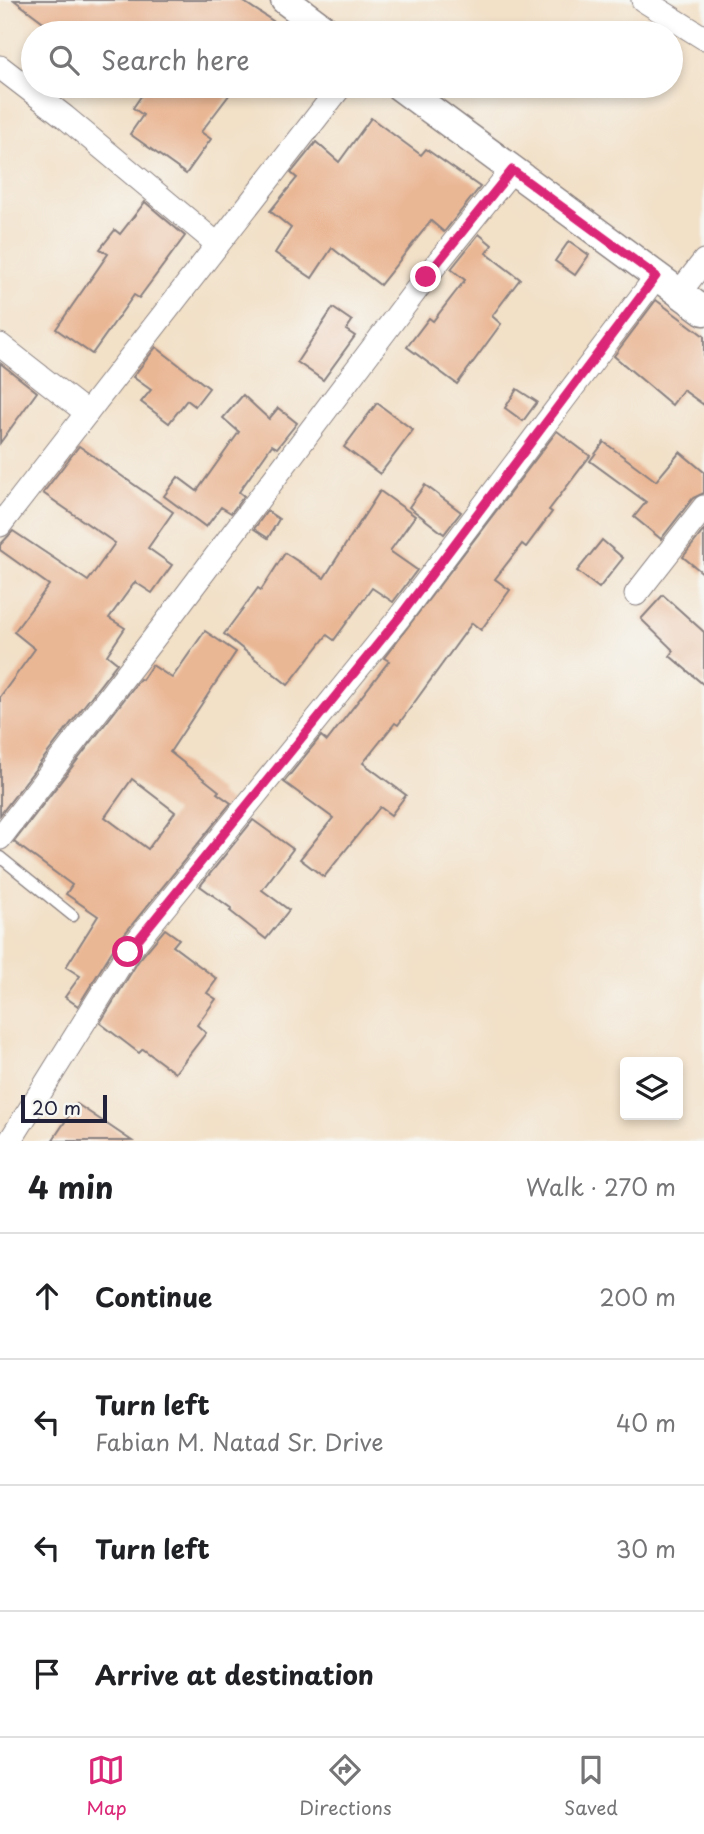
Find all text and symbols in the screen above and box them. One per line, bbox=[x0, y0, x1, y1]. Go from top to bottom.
search box bbox=[21, 21, 683, 98]
text: Search here bbox=[101, 40, 250, 79]
icon: search bbox=[45, 41, 83, 79]
route end bbox=[410, 261, 441, 292]
route start bbox=[112, 936, 143, 967]
map controls bbox=[620, 1057, 683, 1120]
button: layers bbox=[620, 1057, 683, 1120]
scale bar bbox=[21, 1092, 107, 1124]
text: 20 m bbox=[32, 1093, 81, 1121]
text: 4 min bbox=[28, 1164, 114, 1209]
text: Walk · 270 m bbox=[526, 1169, 676, 1204]
icon: ahead bbox=[28, 1277, 66, 1315]
text: Continue bbox=[95, 1277, 212, 1316]
text: 200 m bbox=[599, 1279, 676, 1314]
text: Turn left bbox=[95, 1385, 210, 1424]
icon: left bbox=[28, 1403, 66, 1441]
text: 40 m bbox=[616, 1405, 676, 1440]
text: Fabian M. Natad Sr. Drive bbox=[95, 1424, 383, 1459]
icon: left bbox=[28, 1529, 66, 1567]
text: Turn left bbox=[95, 1529, 210, 1568]
text: 30 m bbox=[615, 1531, 676, 1566]
icon: arrive bbox=[28, 1655, 66, 1693]
text: Arrive at destination bbox=[95, 1655, 374, 1694]
tab: Map bbox=[86, 1751, 127, 1821]
tab: Directions bbox=[299, 1751, 392, 1821]
tab: Saved bbox=[564, 1751, 618, 1821]

